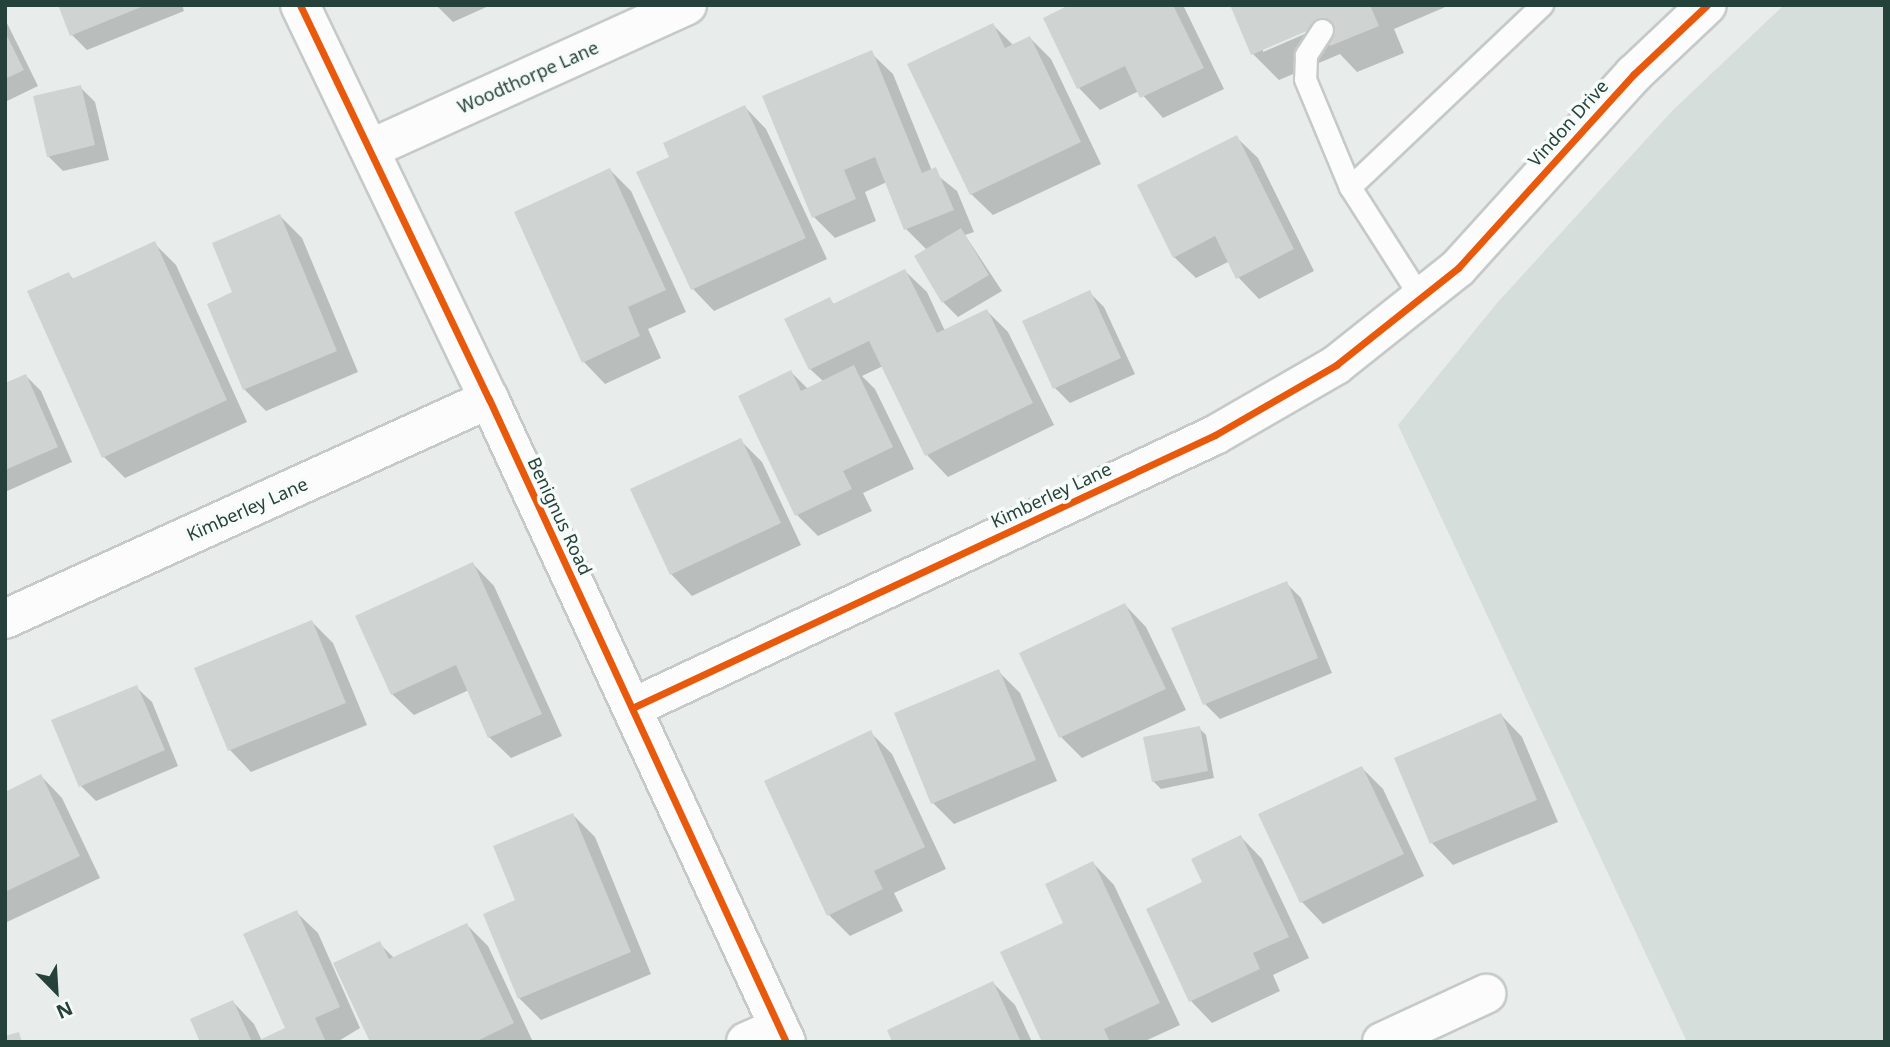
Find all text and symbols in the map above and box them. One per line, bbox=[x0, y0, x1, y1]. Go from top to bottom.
street label: Woodthorpe Lane bbox=[454, 36, 602, 118]
street label: Vindon Drive bbox=[1524, 75, 1612, 171]
street label: Benignus Road bbox=[523, 454, 597, 578]
street label: Kimberley Lane bbox=[987, 458, 1115, 532]
street label: Kimberley Lane bbox=[183, 473, 311, 545]
north arrow bbox=[21, 956, 91, 1026]
text: N bbox=[52, 995, 77, 1025]

